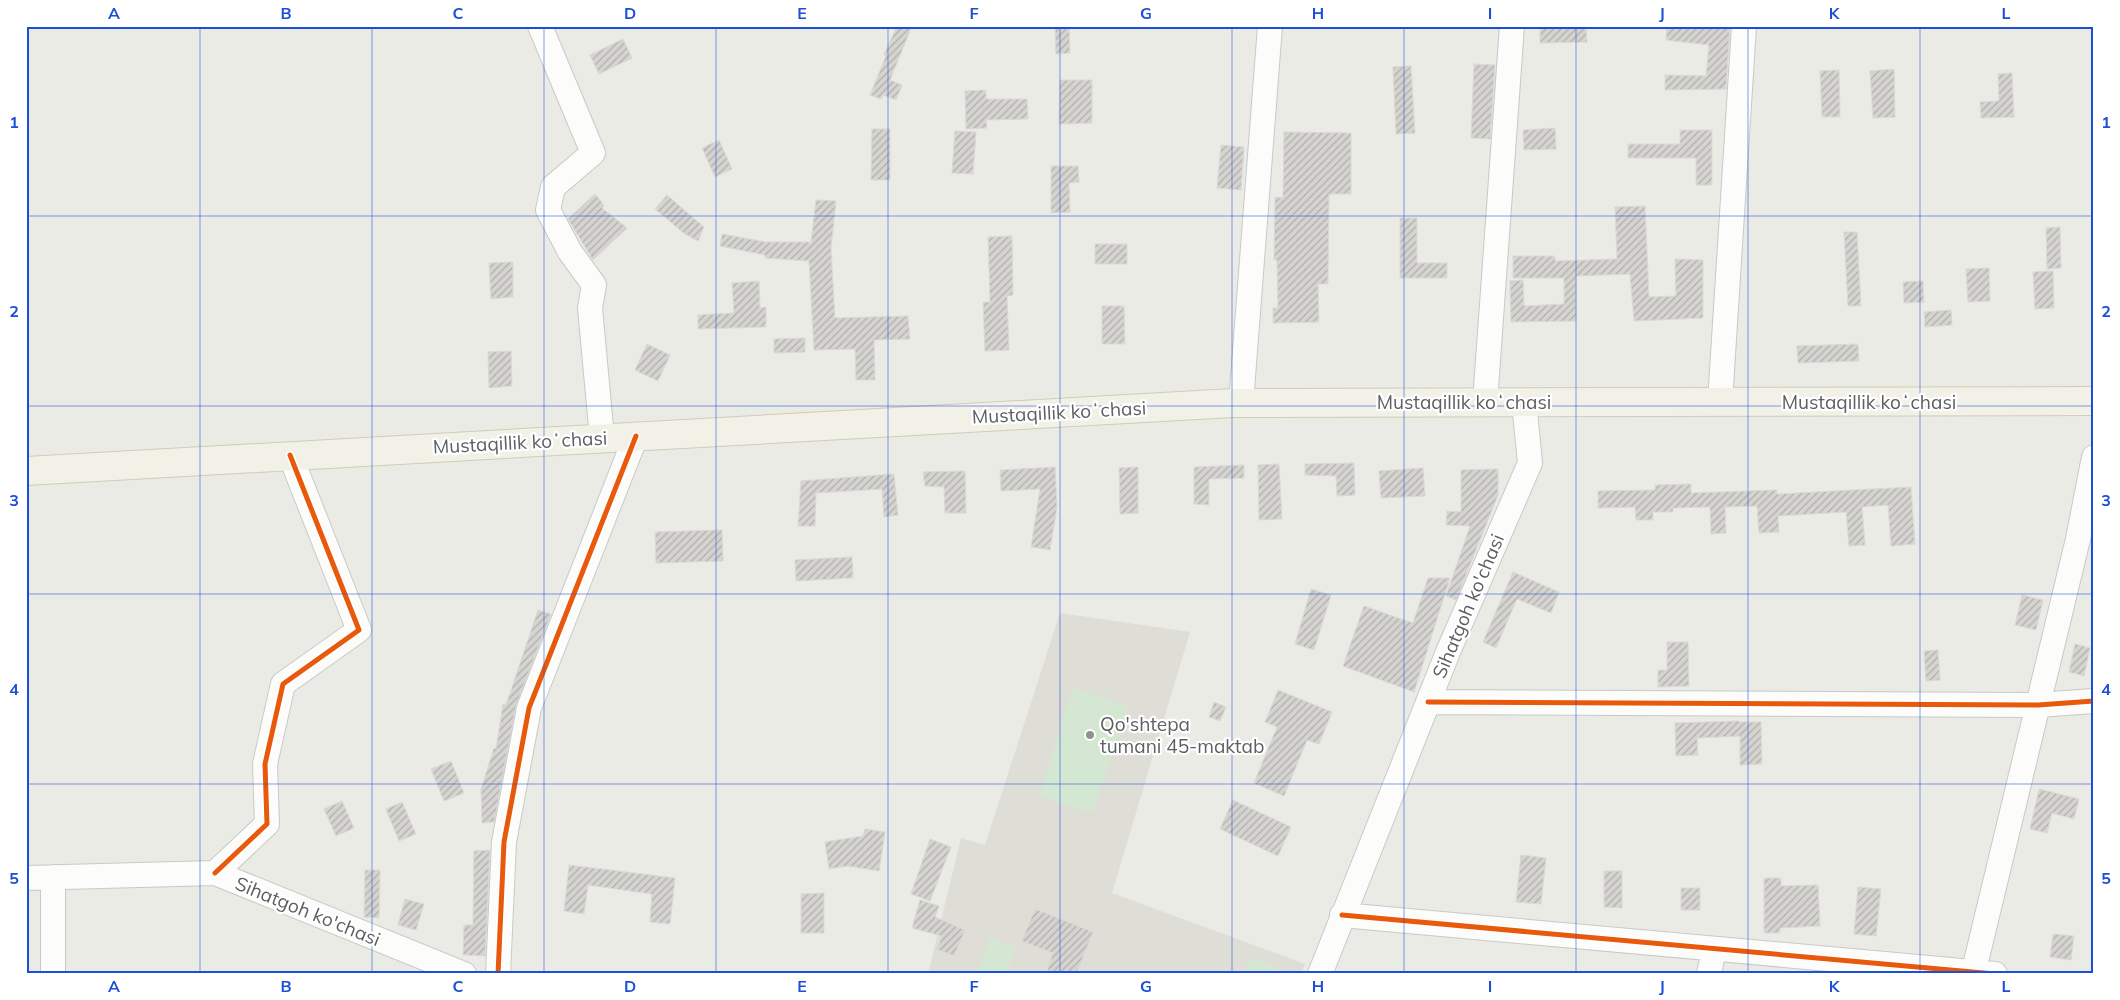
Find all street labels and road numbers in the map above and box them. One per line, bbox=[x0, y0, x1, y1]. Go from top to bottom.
street label: Mustaqillik koʻchasi bbox=[1377, 390, 1551, 414]
street label: Mustaqillik koʻchasi bbox=[1782, 390, 1956, 414]
street label: Mustaqillik koʻchasi bbox=[971, 395, 1147, 429]
street label: Mustaqillik koʻchasi bbox=[432, 425, 608, 459]
street label: Sihatgoh ko'chasi bbox=[1427, 530, 1509, 682]
street label: Sihatgoh ko'chasi bbox=[232, 871, 384, 951]

